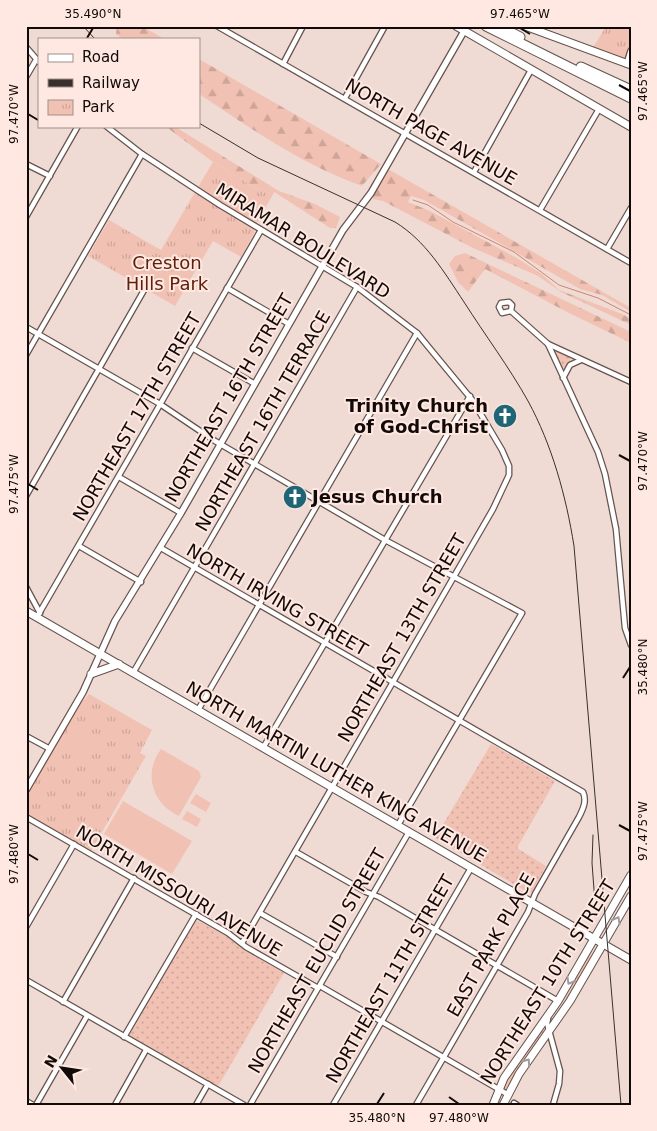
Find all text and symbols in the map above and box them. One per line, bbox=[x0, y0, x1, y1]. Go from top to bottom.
text: 35.490°N bbox=[65, 7, 121, 21]
text: 97.465°W bbox=[490, 7, 550, 21]
legend bbox=[38, 38, 200, 128]
text: Road bbox=[82, 48, 120, 66]
text: 97.465°W bbox=[636, 61, 650, 121]
text: Railway bbox=[82, 74, 140, 92]
street label: NORTH PAGE AVENUE bbox=[342, 74, 521, 189]
text: 97.470°W bbox=[7, 84, 21, 144]
text: Park bbox=[82, 98, 115, 116]
street label: MIRAMAR BOULEVARD bbox=[212, 178, 394, 303]
park label: Creston Hills Park bbox=[126, 252, 209, 294]
street label: NORTHEAST 16TH STREET bbox=[160, 289, 297, 506]
street label: NORTHEAST 16TH TERRACE bbox=[191, 307, 334, 535]
street label: NORTHEAST 17TH STREET bbox=[68, 308, 205, 525]
place label: Trinity Church of God-Christ bbox=[346, 395, 488, 437]
church icon: Trinity Church of God-Christ bbox=[492, 403, 518, 429]
text: 97.470°W bbox=[636, 431, 650, 491]
text: 97.475°W bbox=[7, 454, 21, 514]
church icon: Jesus Church bbox=[282, 484, 308, 510]
place label: Jesus Church bbox=[310, 486, 443, 507]
street label: NORTHEAST 13TH STREET bbox=[333, 529, 470, 746]
street label: NORTH IRVING STREET bbox=[183, 539, 372, 660]
text: 35.480°N bbox=[636, 639, 650, 695]
street label: NORTH MARTIN LUTHER KING AVENUE bbox=[182, 677, 490, 866]
text: 97.475°W bbox=[636, 801, 650, 861]
street label: NORTH MISSOURI AVENUE bbox=[72, 821, 286, 960]
text: 97.480°W bbox=[7, 824, 21, 884]
street label: NORTHEAST EUCLID STREET bbox=[243, 844, 390, 1077]
street label: EAST PARK PLACE bbox=[442, 869, 539, 1020]
street label: NORTHEAST 11TH STREET bbox=[321, 870, 458, 1087]
street label: NORTHEAST 10TH STREET bbox=[476, 875, 620, 1088]
one-way arrow bbox=[611, 917, 621, 926]
one-way arrow bbox=[566, 975, 576, 984]
north arrow bbox=[38, 1044, 88, 1094]
text: N bbox=[41, 1052, 61, 1071]
one-way arrow bbox=[521, 1059, 530, 1068]
text: 35.480°N bbox=[349, 1111, 405, 1125]
text: 97.480°W bbox=[429, 1111, 489, 1125]

